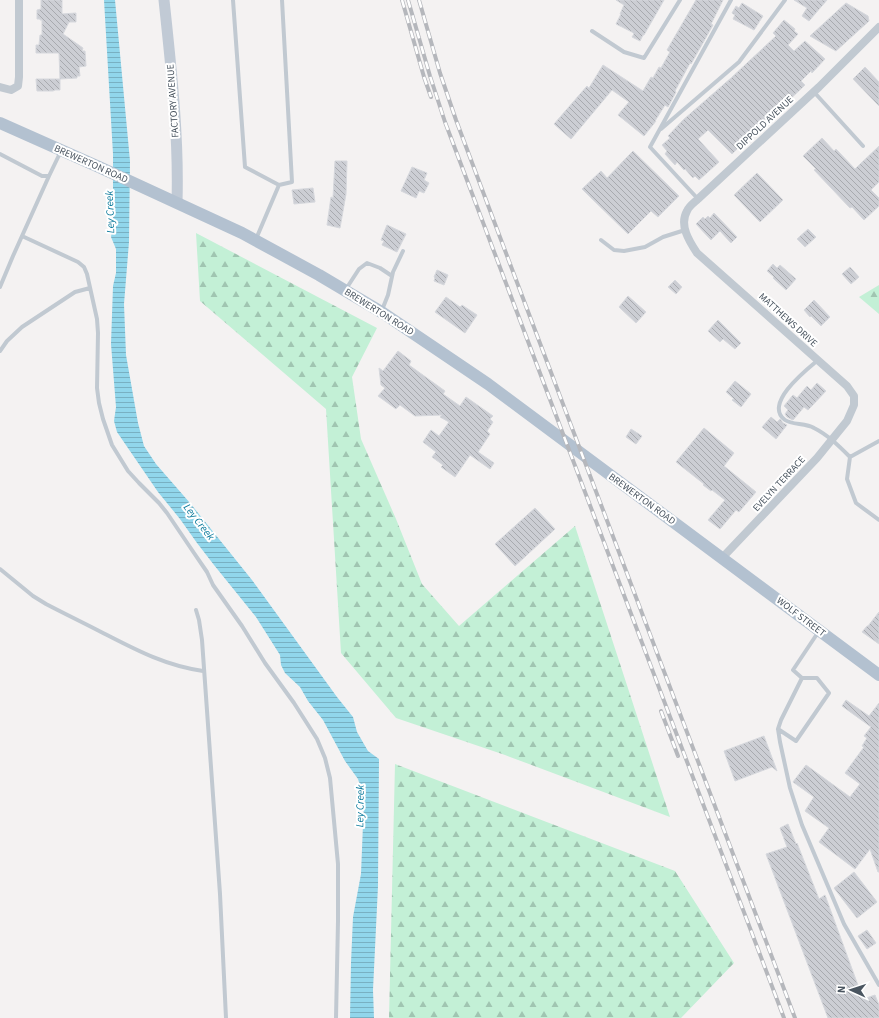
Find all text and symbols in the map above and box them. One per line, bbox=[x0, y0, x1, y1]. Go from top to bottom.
street label: FACTORY AVENUE bbox=[163, 64, 183, 138]
street label: DIPPOLD AVENUE bbox=[733, 93, 797, 153]
street label: BREWERTON ROAD bbox=[52, 141, 130, 187]
water label: Ley Creek bbox=[102, 190, 118, 234]
street label: BREWERTON ROAD bbox=[342, 285, 416, 339]
street label: MATTHEWS DRIVE bbox=[756, 290, 820, 350]
street label: EVELYN TERRACE bbox=[750, 453, 808, 515]
street label: BREWERTON ROAD bbox=[606, 470, 678, 528]
water label: Ley Creek bbox=[180, 501, 219, 544]
street label: WOLF STREET bbox=[773, 594, 829, 641]
water label: Ley Creek bbox=[352, 784, 368, 827]
north arrow bbox=[831, 970, 871, 1010]
text: N bbox=[834, 985, 849, 994]

